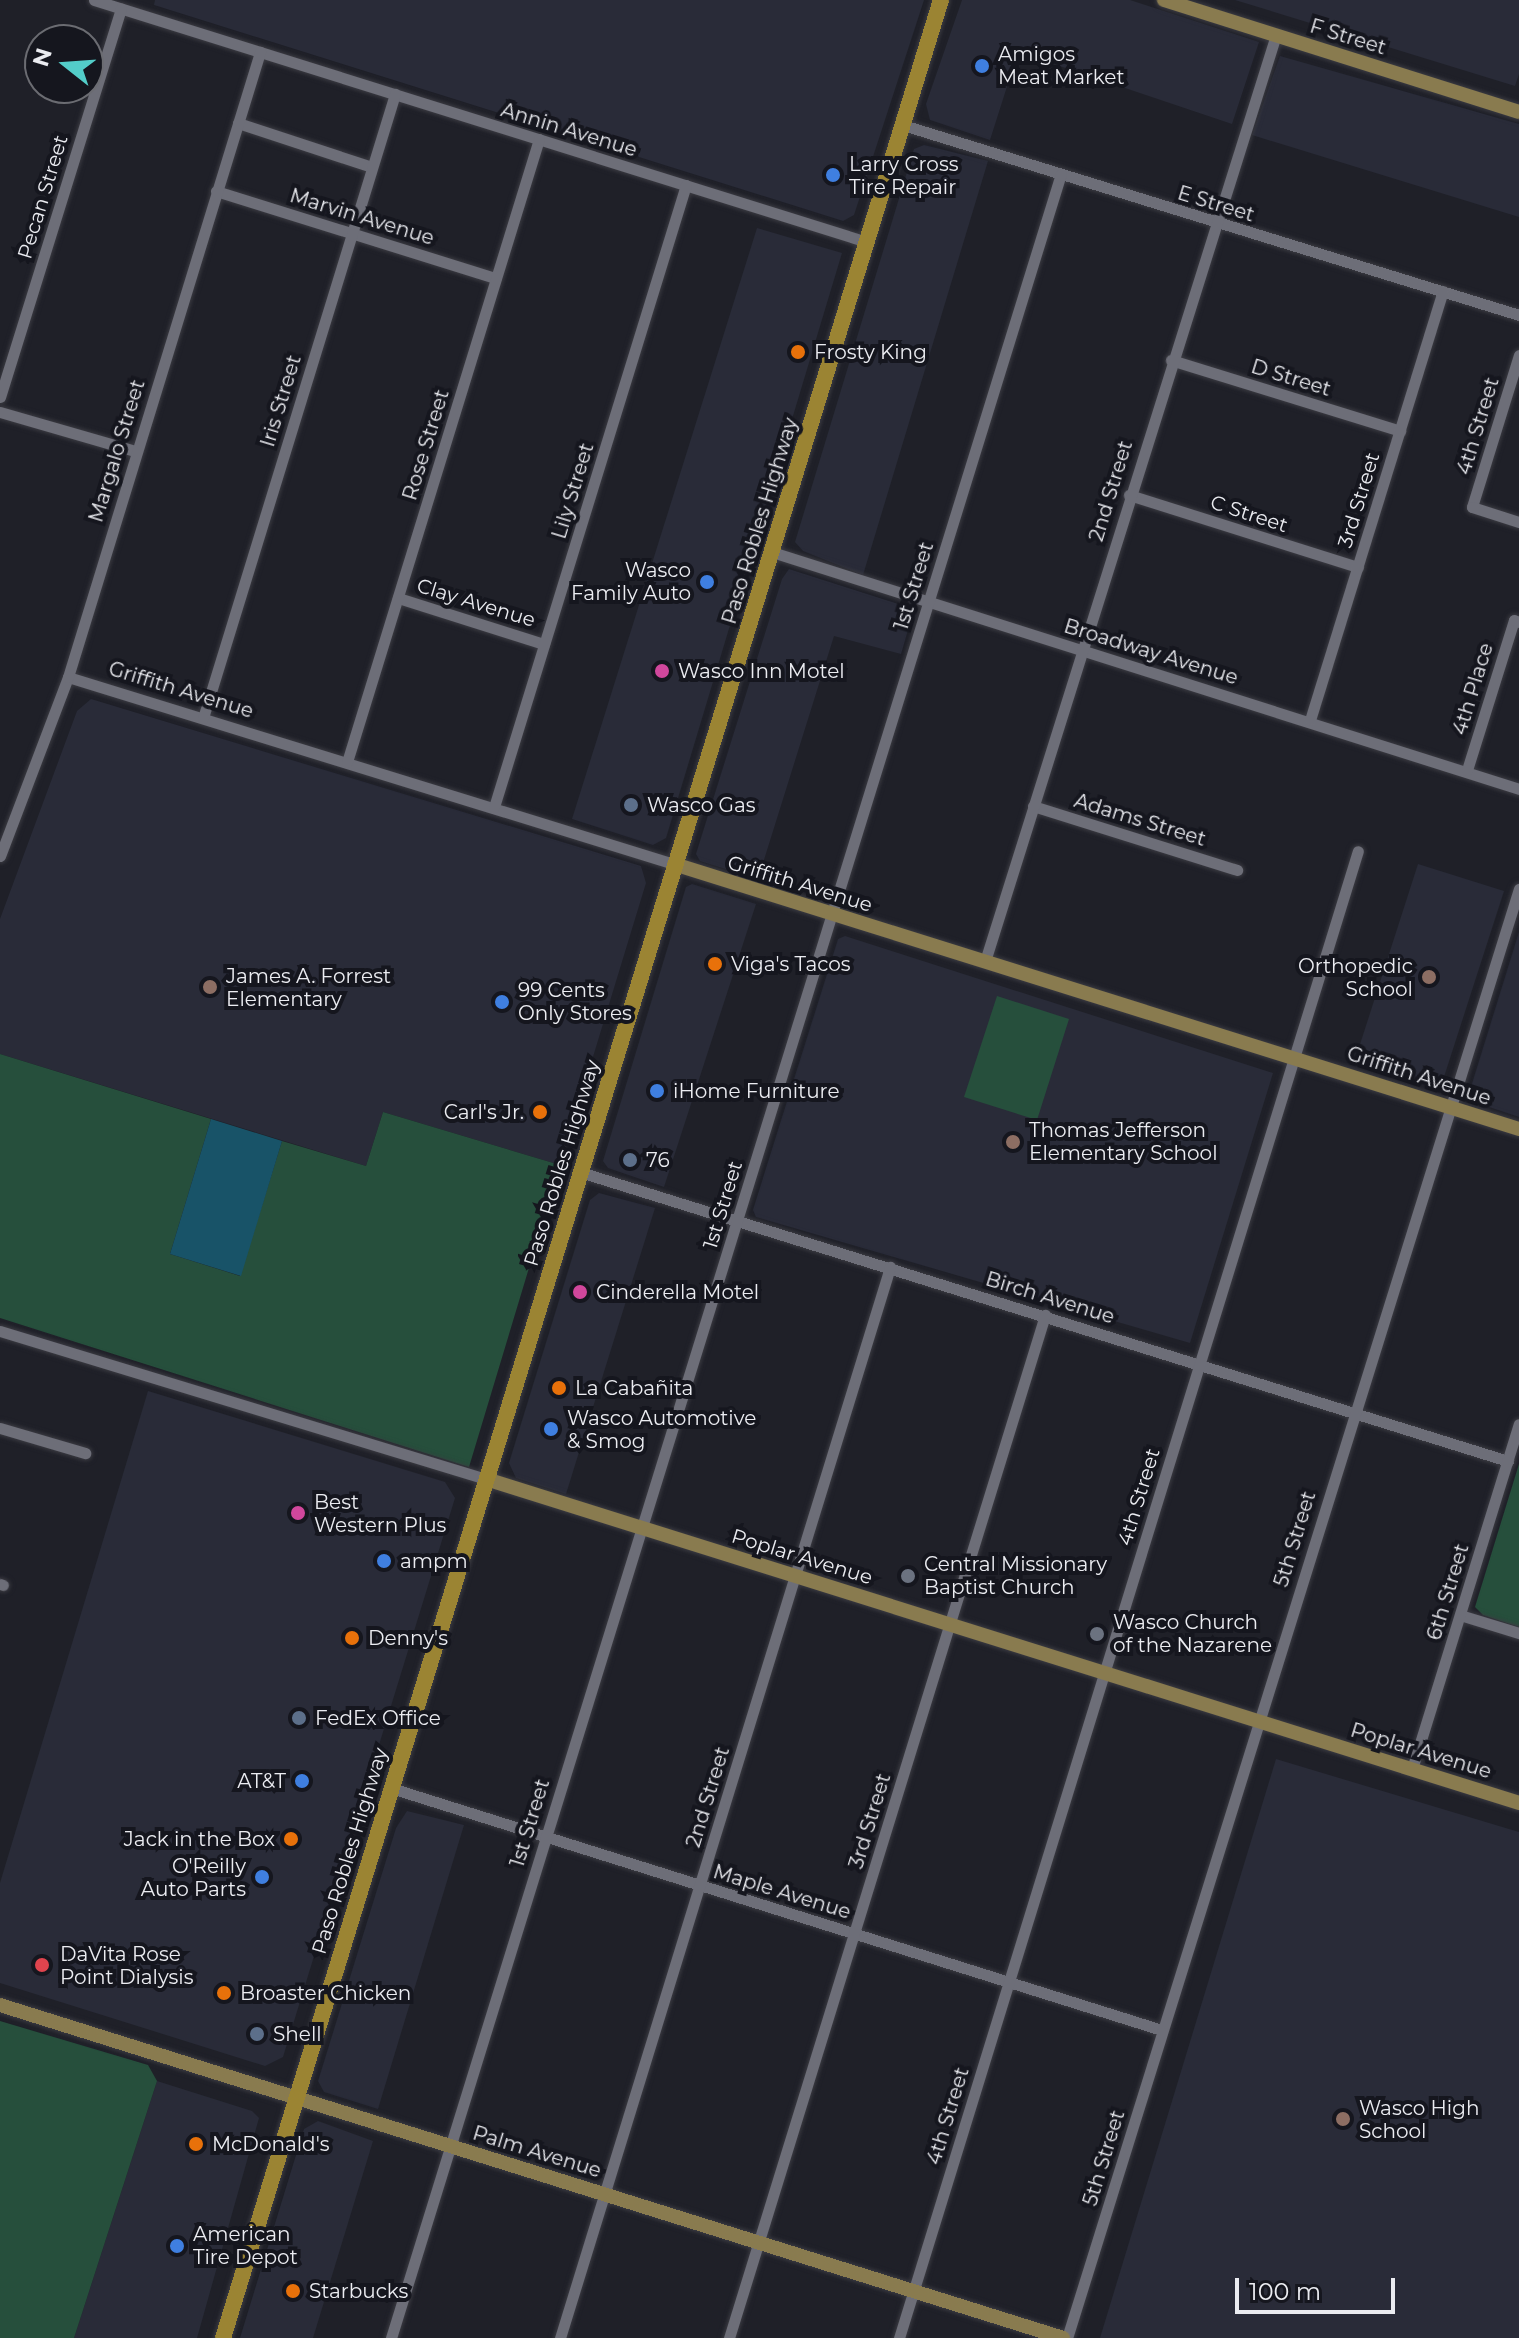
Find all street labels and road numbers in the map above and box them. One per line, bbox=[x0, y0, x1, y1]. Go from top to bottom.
street label: F Street bbox=[1307, 14, 1389, 60]
street label: Annin Avenue bbox=[498, 98, 640, 162]
street label: Pecan Street bbox=[13, 132, 73, 262]
street label: E Street bbox=[1175, 181, 1257, 227]
street label: Marvin Avenue bbox=[287, 184, 437, 250]
street label: Iris Street bbox=[256, 352, 306, 450]
street label: D Street bbox=[1248, 355, 1334, 401]
street label: 4th Street bbox=[1452, 374, 1504, 478]
street label: Margalo Street bbox=[84, 377, 150, 525]
street label: Rose Street bbox=[398, 387, 454, 503]
street label: Paso Robles Highway bbox=[717, 415, 803, 627]
street label: 2nd Street bbox=[1084, 438, 1138, 544]
street label: Lily Street bbox=[547, 440, 599, 542]
street label: 3rd Street bbox=[1333, 449, 1385, 551]
street label: C Street bbox=[1207, 490, 1291, 538]
street label: 1st Street bbox=[889, 539, 939, 633]
street label: Clay Avenue bbox=[414, 574, 538, 632]
street label: Broadway Avenue bbox=[1061, 614, 1241, 690]
street label: 4th Place bbox=[1448, 640, 1498, 738]
street label: Griffith Avenue bbox=[106, 657, 256, 723]
street label: Adams Street bbox=[1071, 789, 1209, 851]
street label: Griffith Avenue bbox=[725, 851, 875, 917]
street label: Griffith Avenue bbox=[1344, 1041, 1494, 1111]
street label: Paso Robles Highway bbox=[519, 1057, 605, 1269]
street label: 1st Street bbox=[698, 1158, 748, 1252]
street label: Birch Avenue bbox=[983, 1267, 1117, 1329]
street label: 4th Street bbox=[1113, 1445, 1165, 1549]
street label: 5th Street bbox=[1269, 1488, 1321, 1590]
street label: Poplar Avenue bbox=[729, 1524, 875, 1590]
street label: 6th Street bbox=[1422, 1541, 1474, 1643]
street label: Poplar Avenue bbox=[1348, 1718, 1494, 1784]
street label: 2nd Street bbox=[681, 1744, 735, 1850]
street label: Paso Robles Highway bbox=[307, 1745, 393, 1957]
street label: 3rd Street bbox=[844, 1770, 896, 1872]
street label: 1st Street bbox=[505, 1776, 555, 1870]
street label: Maple Avenue bbox=[710, 1860, 854, 1924]
street label: 4th Street bbox=[922, 2064, 974, 2168]
street label: 5th Street bbox=[1078, 2107, 1130, 2209]
street label: Palm Avenue bbox=[470, 2121, 604, 2183]

